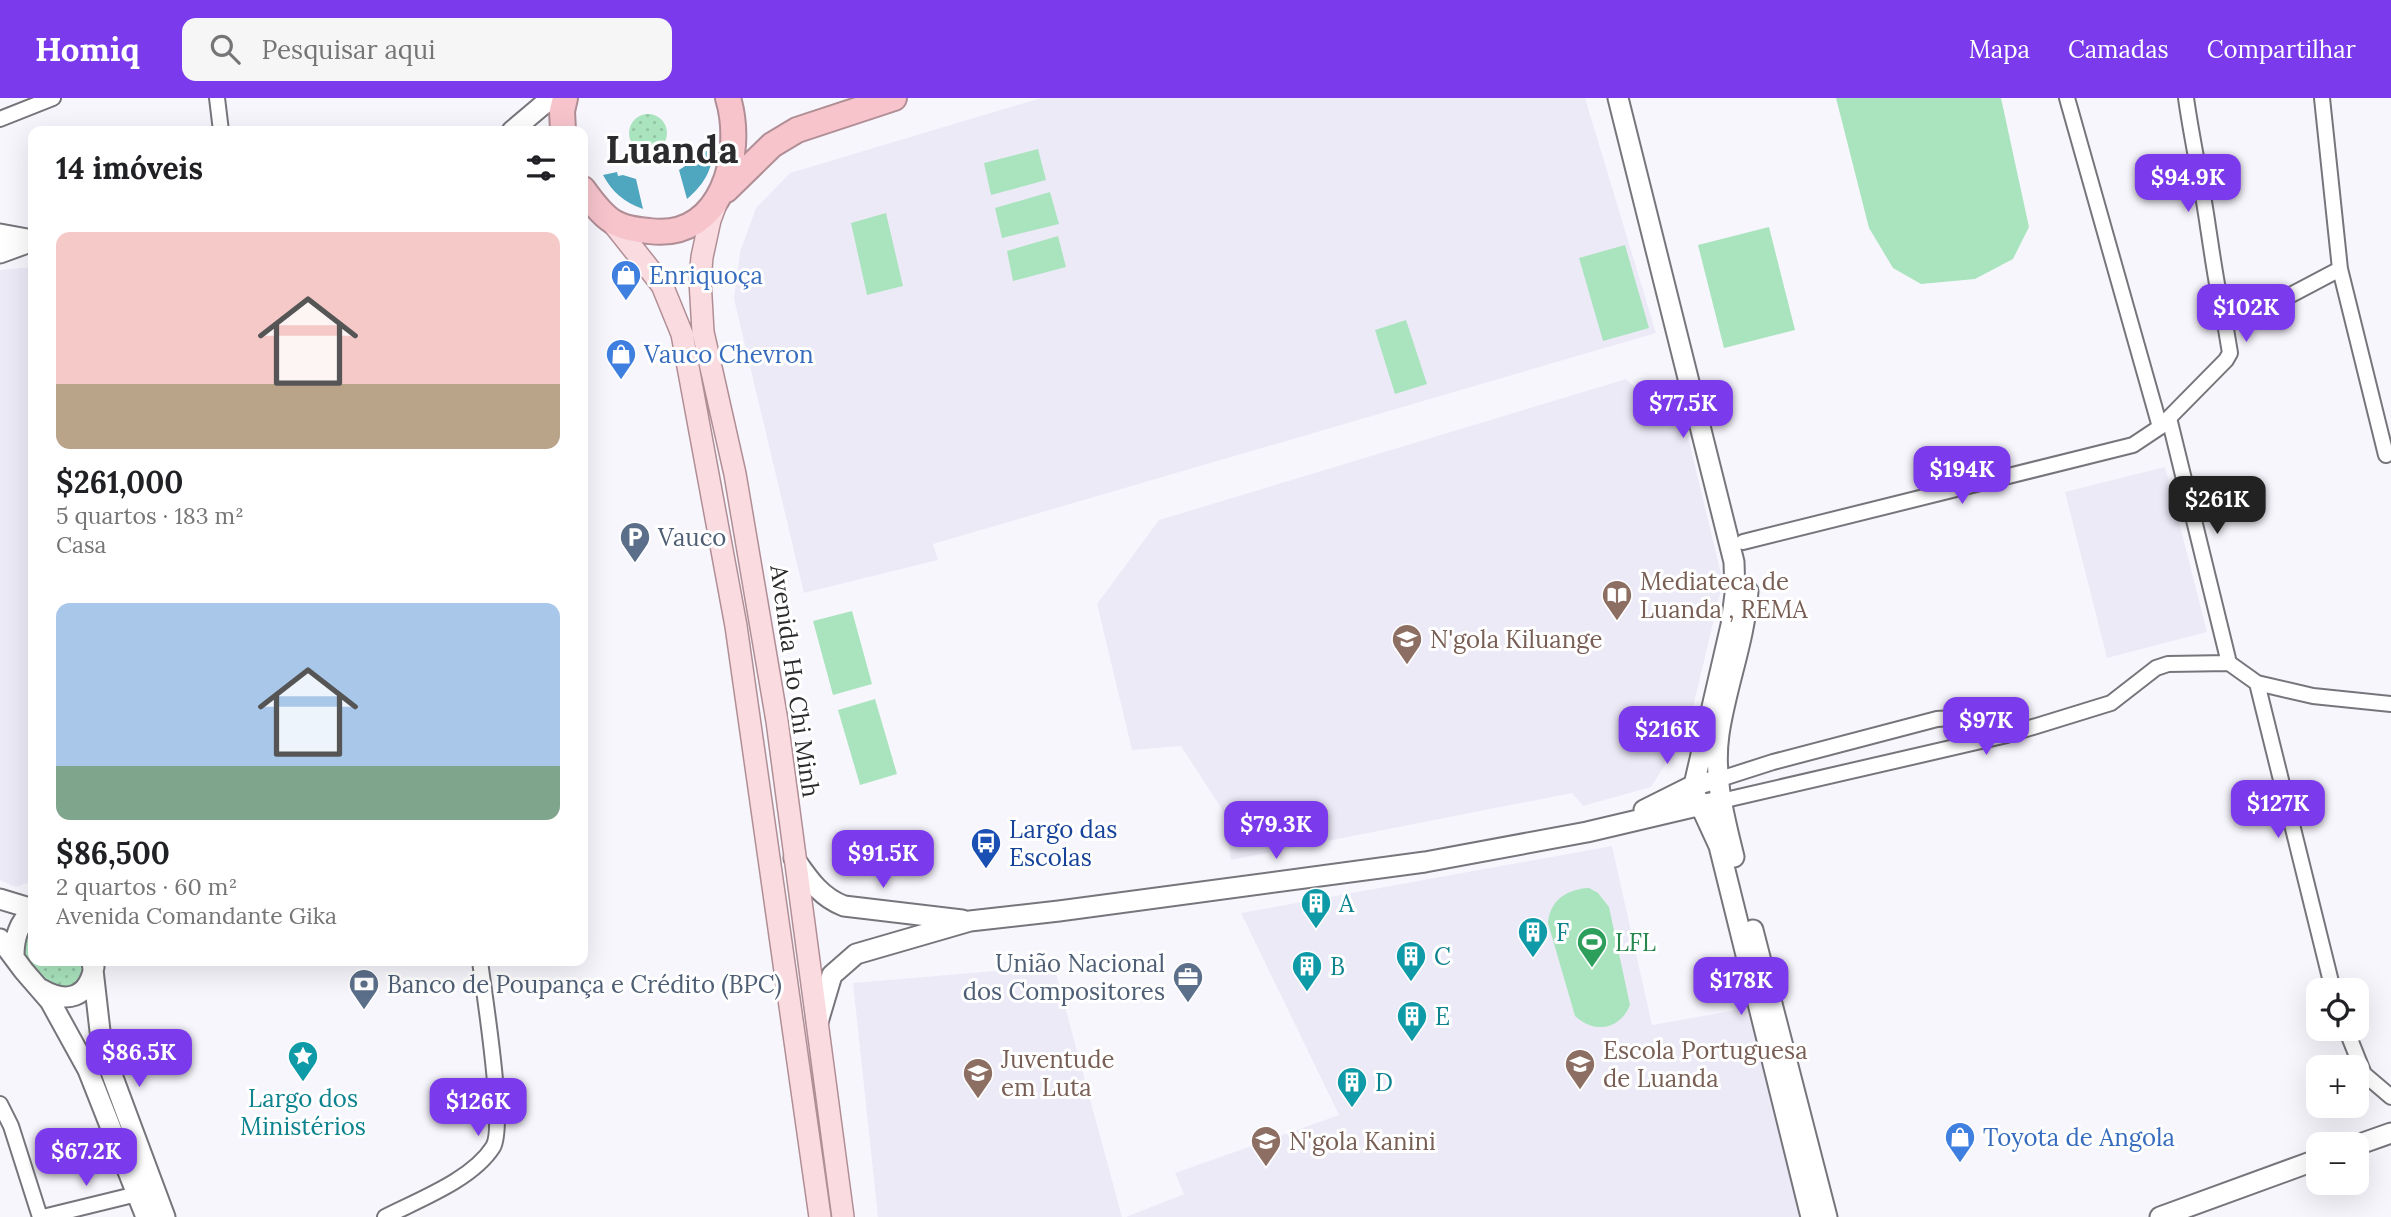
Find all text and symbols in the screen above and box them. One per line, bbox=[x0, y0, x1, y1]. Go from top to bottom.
search box bbox=[182, 18, 672, 81]
text: Homiq bbox=[35, 28, 140, 70]
icon: search bbox=[206, 30, 244, 68]
text: Pesquisar aqui bbox=[262, 33, 436, 66]
text: Mapa bbox=[1969, 34, 2030, 65]
text: Camadas bbox=[2068, 34, 2169, 65]
text: Compartilhar bbox=[2207, 34, 2356, 65]
district label: Luanda bbox=[606, 125, 738, 173]
text: 14 imóveis bbox=[56, 149, 203, 187]
icon: filters bbox=[522, 149, 560, 187]
pin: $94.9K bbox=[2131, 155, 2245, 214]
text: $94.9K bbox=[2151, 162, 2225, 191]
shop icon: Enriquoça bbox=[609, 258, 643, 302]
place label: Enriquoça bbox=[649, 260, 763, 291]
icon: home bbox=[245, 278, 371, 404]
pin: $102K bbox=[2197, 285, 2295, 344]
text: $102K bbox=[2213, 292, 2279, 321]
shop icon: Vauco Chevron bbox=[604, 337, 638, 381]
place label: Vauco Chevron bbox=[643, 339, 814, 370]
pin: $77.5K bbox=[1626, 380, 1740, 440]
text: $77.5K bbox=[1649, 388, 1717, 417]
pin: $194K bbox=[1913, 446, 2011, 506]
text: $194K bbox=[1929, 454, 1995, 483]
text: $261,000 bbox=[56, 463, 183, 501]
pin: $261K bbox=[2168, 476, 2266, 536]
text: $261K bbox=[2185, 484, 2249, 513]
text: 5 quartos · 183 m² bbox=[56, 501, 244, 530]
parking icon: Vauco bbox=[618, 520, 652, 564]
place label: Vauco bbox=[657, 522, 726, 553]
text: Casa bbox=[56, 530, 106, 559]
street label: Avenida Ho Chi Minh bbox=[763, 562, 827, 799]
place label: Mediateca de Luanda , REMA bbox=[1640, 566, 1809, 625]
library icon: Mediateca de Luanda , REMA bbox=[1600, 578, 1634, 622]
school or university icon: N'gola Kiluange bbox=[1390, 622, 1424, 666]
place label: N'gola Kiluange bbox=[1430, 624, 1602, 655]
icon: home bbox=[245, 649, 371, 775]
pin: $97K bbox=[1945, 698, 2027, 757]
text: $97K bbox=[1959, 705, 2013, 734]
pin: $216K bbox=[1618, 706, 1716, 766]
text: $216K bbox=[1635, 714, 1699, 743]
pin: $127K bbox=[2229, 780, 2327, 840]
text: $127K bbox=[2247, 788, 2309, 817]
pin: $79.3K bbox=[1219, 802, 1333, 861]
text: $79.3K bbox=[1240, 809, 1312, 838]
place label: Largo das Escolas bbox=[1009, 814, 1117, 873]
bus stop icon: Largo das Escolas bbox=[969, 826, 1003, 870]
pin: $91.5K bbox=[826, 830, 940, 890]
text: $86,500 bbox=[56, 834, 170, 872]
text: $91.5K bbox=[848, 838, 918, 867]
text: 2 quartos · 60 m² bbox=[56, 872, 237, 901]
building icon: A bbox=[1299, 886, 1333, 930]
place label: A bbox=[1338, 888, 1355, 919]
text: Avenida Comandante Gika bbox=[56, 901, 337, 930]
building icon: F bbox=[1516, 915, 1550, 959]
place label: F bbox=[1556, 917, 1569, 948]
sports icon: LFL bbox=[1575, 925, 1609, 969]
place label: LFL bbox=[1615, 927, 1656, 958]
building icon: C bbox=[1394, 939, 1428, 983]
place label: C bbox=[1434, 941, 1451, 972]
place label: União Nacional dos Compositores bbox=[963, 948, 1165, 1007]
building icon: B bbox=[1290, 949, 1324, 993]
place label: B bbox=[1330, 951, 1345, 982]
pin: $178K bbox=[1692, 958, 1790, 1017]
office icon: União Nacional dos Compositores bbox=[1171, 960, 1205, 1004]
text: $178K bbox=[1709, 965, 1773, 994]
bank icon: Banco de Poupança e Crédito (BPC) bbox=[347, 967, 381, 1011]
place label: Banco de Poupança e Crédito (BPC) bbox=[387, 969, 782, 1000]
map controls bbox=[2306, 978, 2369, 1195]
button: locate bbox=[2306, 978, 2369, 1041]
building icon: E bbox=[1395, 999, 1429, 1043]
place label: E bbox=[1435, 1001, 1450, 1032]
pin: $86.5K bbox=[82, 1030, 196, 1089]
place label: Escola Portuguesa de Luanda bbox=[1603, 1035, 1808, 1094]
text: $86.5K bbox=[102, 1037, 176, 1066]
place icon: Largo dos Ministérios bbox=[286, 1039, 320, 1083]
place label: Juventude em Luta bbox=[1000, 1044, 1115, 1103]
school or university icon: Escola Portuguesa de Luanda bbox=[1563, 1047, 1597, 1091]
button: + bbox=[2306, 1055, 2369, 1118]
school or university icon: Juventude em Luta bbox=[961, 1056, 995, 1100]
building icon: D bbox=[1335, 1065, 1369, 1109]
place label: D bbox=[1375, 1067, 1393, 1098]
pin: $126K bbox=[429, 1079, 527, 1138]
place label: Largo dos Ministérios bbox=[240, 1083, 366, 1142]
text: $126K bbox=[446, 1086, 510, 1115]
shop icon: Toyota de Angola bbox=[1943, 1120, 1977, 1164]
place label: Toyota de Angola bbox=[1983, 1122, 2175, 1153]
school or university icon: N'gola Kanini bbox=[1249, 1124, 1283, 1168]
place label: N'gola Kanini bbox=[1289, 1126, 1436, 1157]
pin: $67.2K bbox=[29, 1128, 143, 1188]
button: − bbox=[2306, 1132, 2369, 1195]
text: $67.2K bbox=[51, 1136, 121, 1165]

